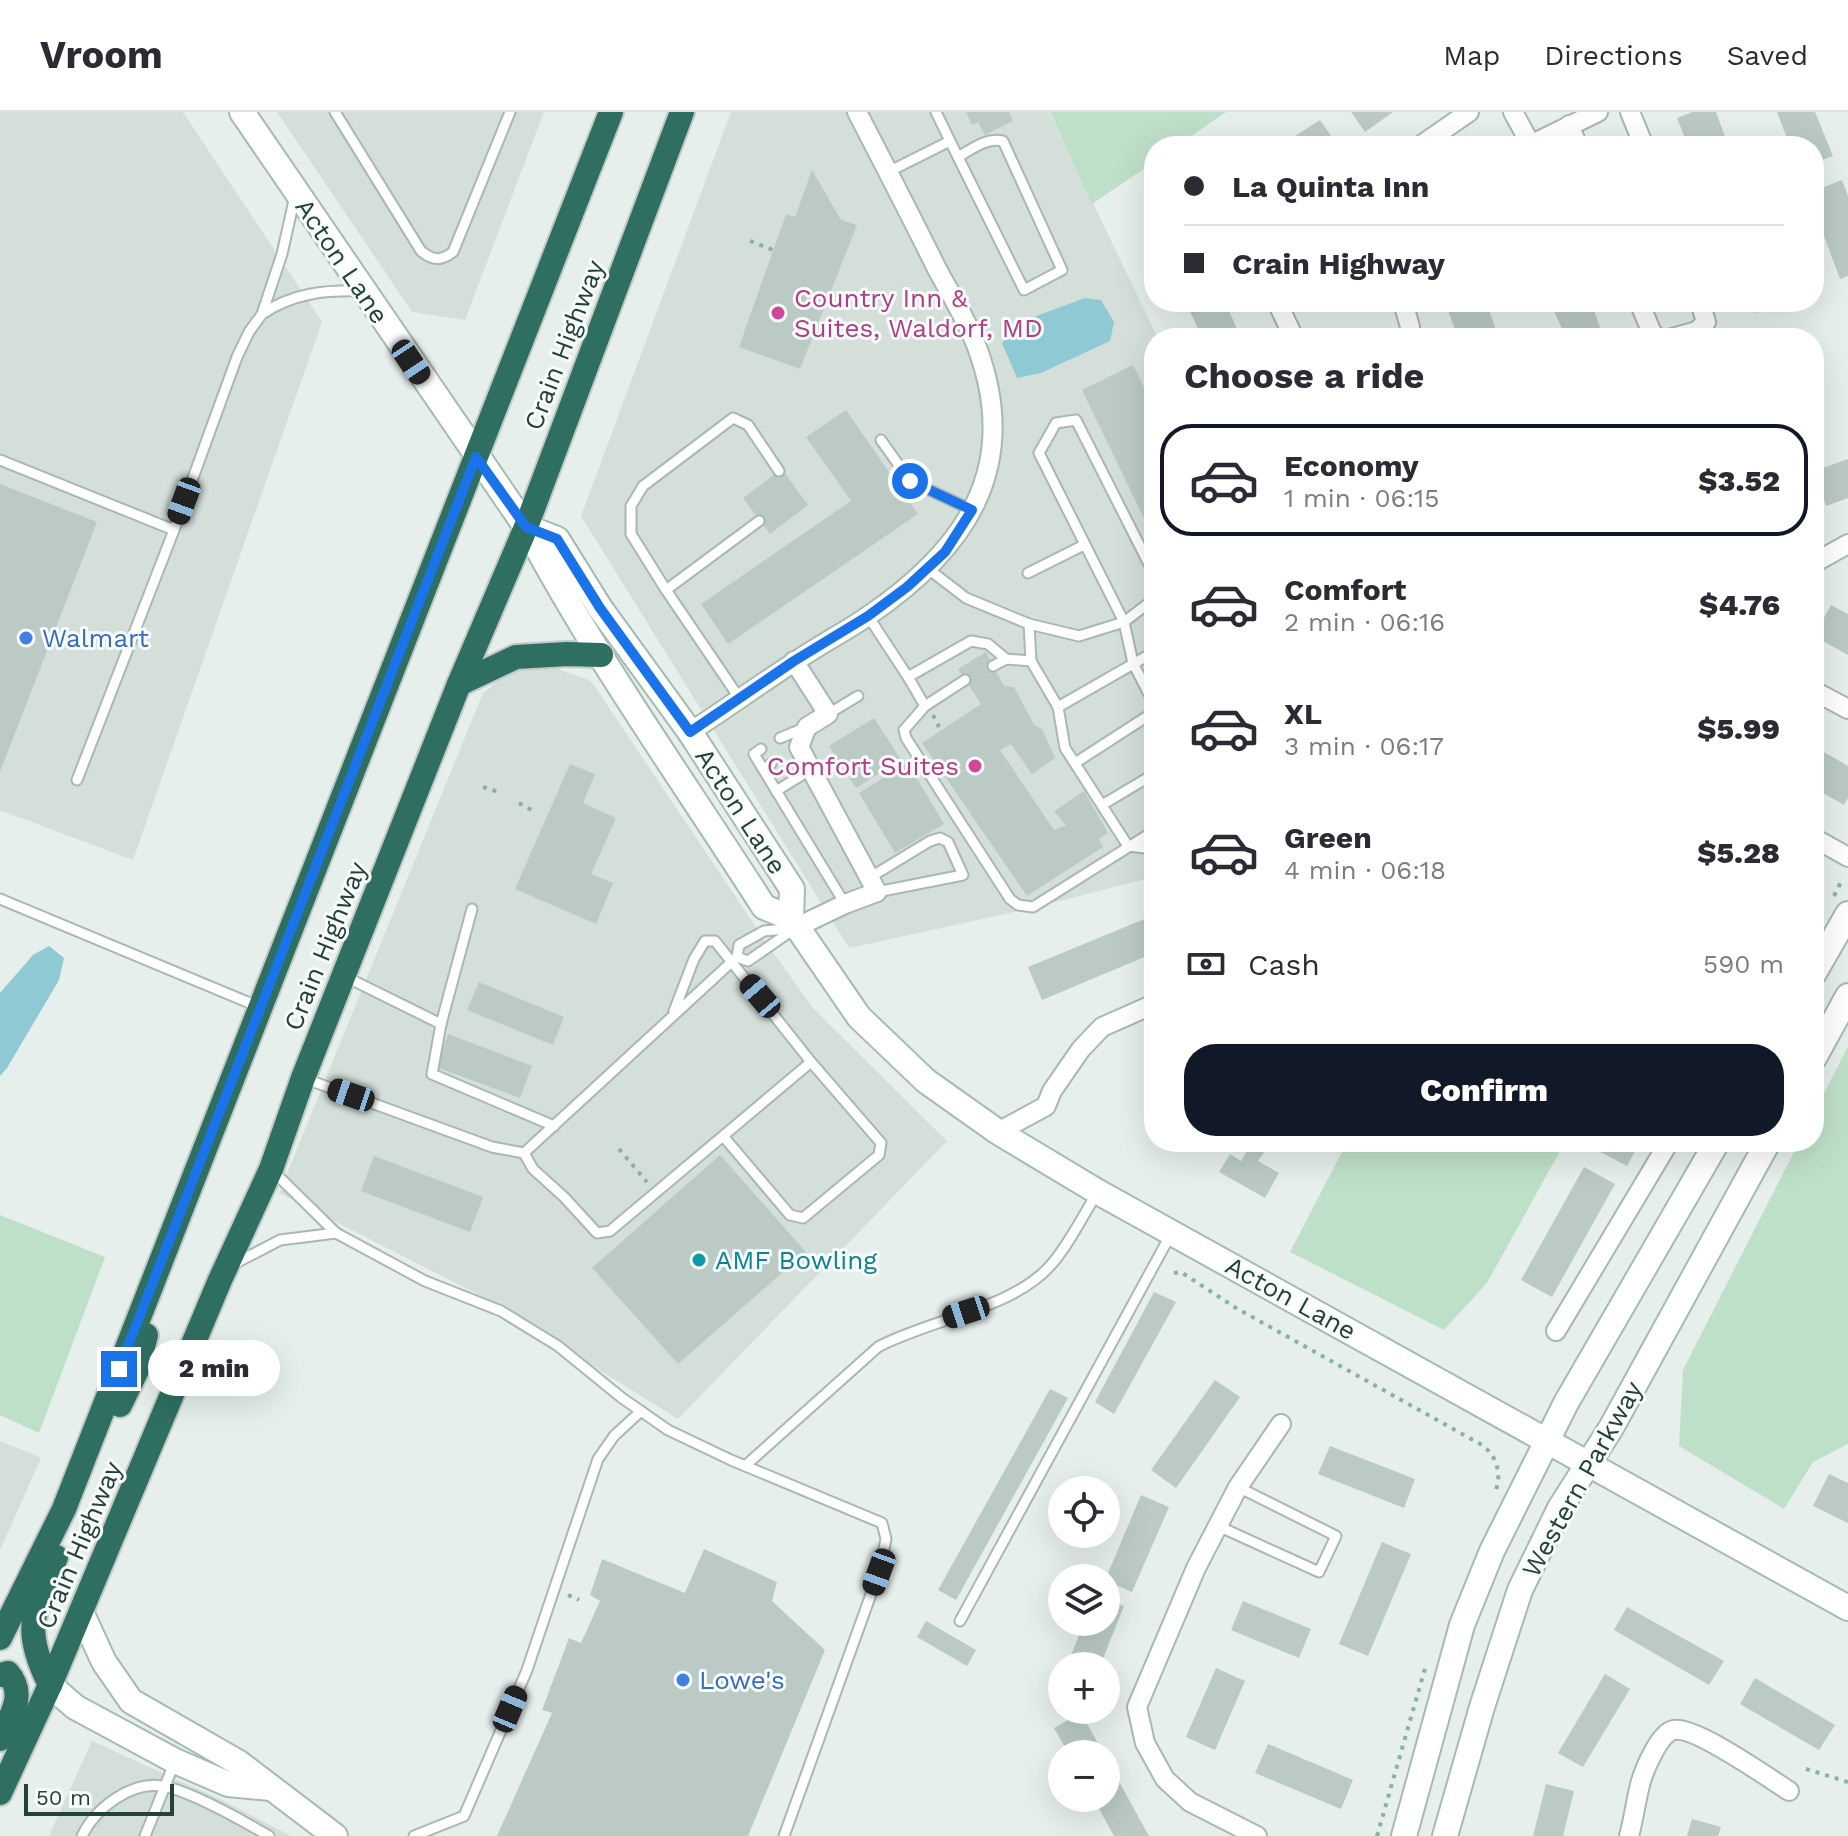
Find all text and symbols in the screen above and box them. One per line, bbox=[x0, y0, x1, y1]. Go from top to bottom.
text: Vroom bbox=[40, 33, 163, 77]
text: Map bbox=[1443, 39, 1500, 72]
text: Directions bbox=[1544, 39, 1683, 72]
text: Saved bbox=[1727, 39, 1808, 72]
text: La Quinta Inn bbox=[1232, 169, 1429, 204]
street label: Acton Lane bbox=[289, 193, 395, 329]
text: Crain Highway bbox=[1232, 246, 1445, 281]
street label: Crain Highway bbox=[518, 255, 610, 434]
place label: Country Inn & Suites, Waldorf, MD bbox=[794, 283, 1043, 343]
marker: Country Inn & Suites, Waldorf, MD bbox=[769, 304, 787, 322]
car bbox=[388, 335, 434, 389]
text: Choose a ride bbox=[1184, 355, 1424, 397]
icon: car bbox=[1188, 444, 1260, 516]
text: Economy bbox=[1284, 448, 1419, 483]
route start bbox=[892, 463, 928, 499]
text: $3.52 bbox=[1698, 463, 1780, 498]
car bbox=[165, 474, 203, 528]
text: 1 min · 06:15 bbox=[1284, 483, 1439, 513]
icon: car bbox=[1188, 568, 1260, 640]
text: Comfort bbox=[1284, 572, 1406, 607]
text: $4.76 bbox=[1699, 587, 1780, 622]
text: 2 min · 06:16 bbox=[1284, 607, 1445, 637]
place label: Walmart bbox=[42, 623, 149, 653]
marker: Walmart bbox=[17, 629, 35, 647]
icon: car bbox=[1188, 692, 1260, 764]
text: XL bbox=[1284, 696, 1322, 731]
text: $5.99 bbox=[1697, 711, 1780, 746]
text: 3 min · 06:17 bbox=[1284, 731, 1444, 761]
street label: Acton Lane bbox=[689, 742, 793, 880]
place label: Comfort Suites bbox=[767, 751, 959, 781]
marker: Comfort Suites bbox=[966, 757, 984, 775]
icon: car bbox=[1188, 816, 1260, 888]
text: Green bbox=[1284, 820, 1372, 855]
text: $5.28 bbox=[1697, 835, 1780, 870]
text: 4 min · 06:18 bbox=[1284, 855, 1446, 885]
street label: Crain Highway bbox=[278, 857, 373, 1035]
icon: cash bbox=[1184, 942, 1228, 986]
text: Cash bbox=[1248, 947, 1320, 982]
text: 590 m bbox=[1703, 949, 1784, 979]
car bbox=[735, 970, 785, 1022]
button: Confirm bbox=[1184, 1044, 1784, 1136]
car bbox=[324, 1076, 378, 1114]
place label: AMF Bowling bbox=[715, 1245, 877, 1275]
street label: Acton Lane bbox=[1221, 1250, 1361, 1346]
marker: AMF Bowling bbox=[690, 1251, 708, 1269]
car bbox=[939, 1293, 993, 1331]
callout: 2 min bbox=[147, 1341, 279, 1397]
route end bbox=[101, 1351, 137, 1387]
text: 2 min bbox=[179, 1353, 249, 1383]
street label: Western Parkway bbox=[1516, 1375, 1648, 1582]
street label: Crain Highway bbox=[30, 1456, 128, 1633]
map controls bbox=[1048, 1476, 1120, 1812]
button: locate bbox=[1048, 1476, 1120, 1548]
car bbox=[860, 1545, 898, 1599]
button: layers bbox=[1048, 1564, 1120, 1636]
button: + bbox=[1048, 1652, 1120, 1724]
place label: Lowe's bbox=[699, 1665, 785, 1695]
marker: Lowe's bbox=[674, 1671, 692, 1689]
car bbox=[490, 1682, 530, 1736]
button: − bbox=[1048, 1740, 1120, 1812]
scale bar bbox=[24, 1780, 174, 1816]
text: 50 m bbox=[36, 1785, 91, 1810]

